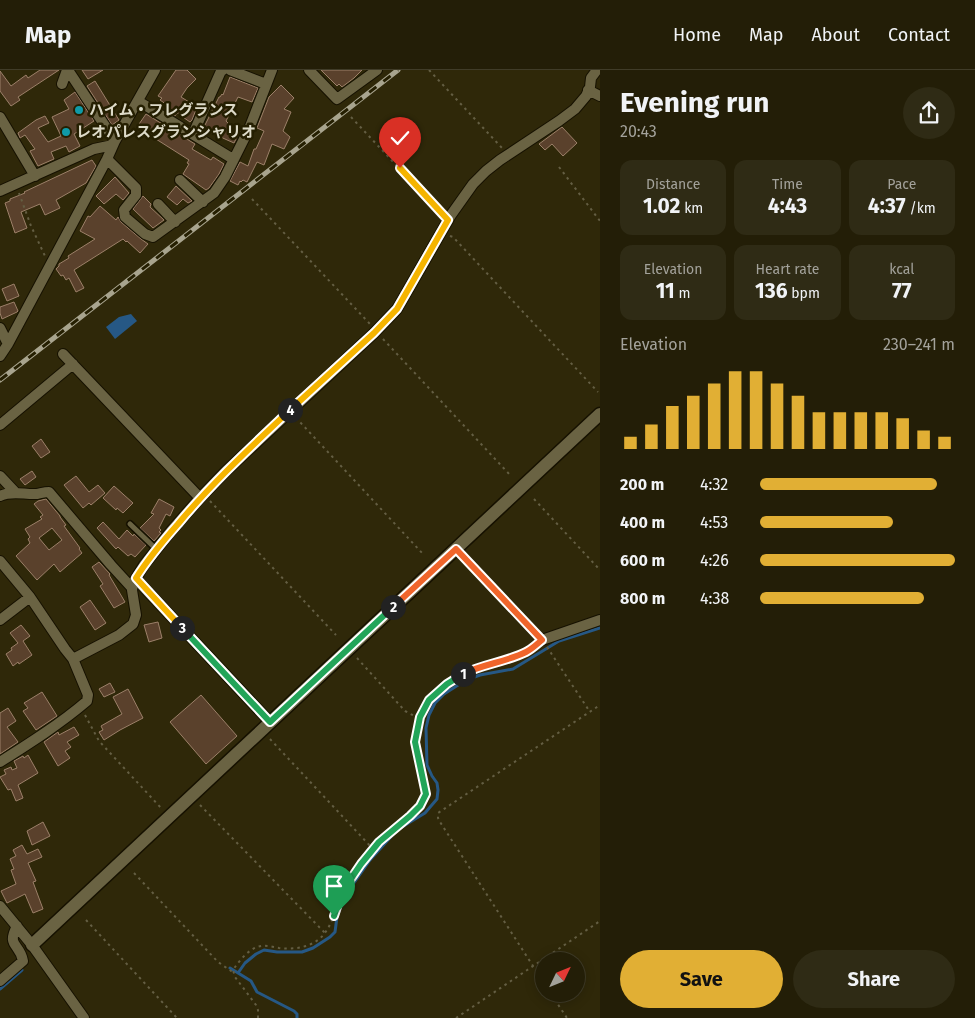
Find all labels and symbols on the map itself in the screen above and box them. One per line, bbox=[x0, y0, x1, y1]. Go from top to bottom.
place label: ハイム・フレグランス bbox=[89, 101, 238, 119]
marker: ハイム・フレグランス bbox=[73, 104, 85, 116]
pin bbox=[379, 117, 421, 168]
place label: レオパレスグランシャリオ bbox=[76, 123, 256, 141]
marker: レオパレスグランシャリオ bbox=[60, 126, 72, 138]
pin: 4 bbox=[278, 398, 302, 422]
pin: 2 bbox=[380, 594, 406, 620]
pin: 3 bbox=[170, 616, 194, 640]
pin: 1 bbox=[450, 662, 476, 686]
pin bbox=[313, 865, 355, 916]
north arrow bbox=[535, 952, 585, 1002]

